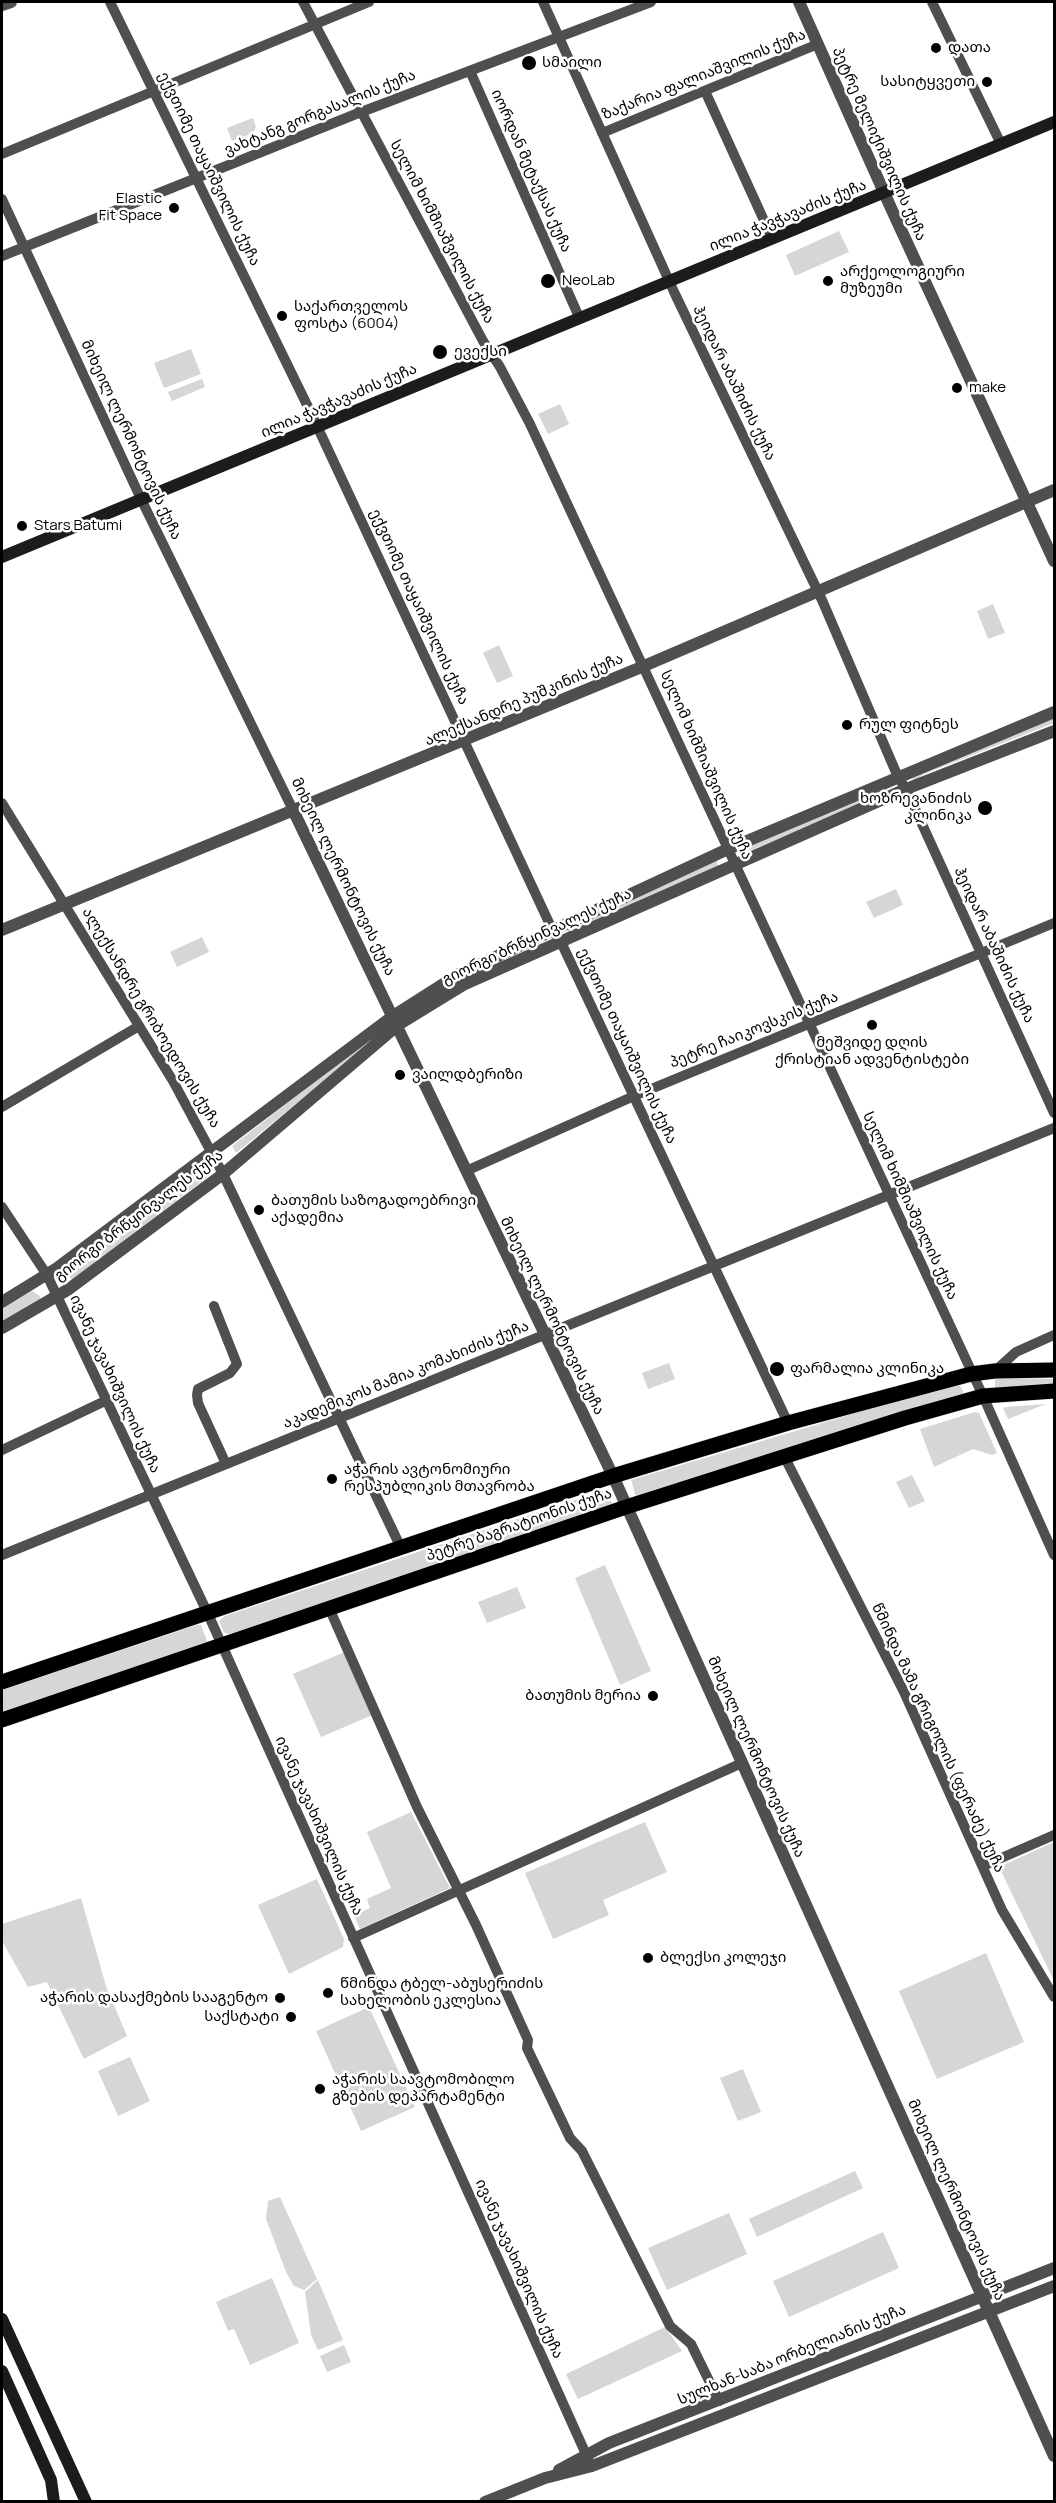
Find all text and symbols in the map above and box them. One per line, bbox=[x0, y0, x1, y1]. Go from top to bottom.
street label: ზაქარია ფალიაშვილის ქუჩა bbox=[599, 26, 809, 124]
place label: დათა bbox=[948, 39, 991, 57]
marker: დათა bbox=[929, 41, 943, 55]
street label: პეტრე მელიქიშვილის ქუჩა bbox=[828, 44, 930, 244]
marker: სმაილი bbox=[520, 54, 538, 72]
place label: სმაილი bbox=[542, 54, 602, 72]
street label: ვახტანგ გორგასალის ქუჩა bbox=[222, 66, 418, 160]
street label: ექვთიმე თაყაიშვილის ქუჩა bbox=[154, 69, 264, 269]
place label: სასიტყვეთი bbox=[880, 73, 975, 91]
marker: სასიტყვეთი bbox=[980, 75, 994, 89]
street label: იორდან მეტაქსას ქუჩა bbox=[487, 87, 575, 255]
street label: სელიმ ხიმშიაშვილის ქუჩა bbox=[386, 137, 498, 327]
street label: ილია ჭავჭავაძის ქუჩა bbox=[707, 176, 869, 256]
place label: Elastic Fit Space bbox=[99, 190, 162, 225]
marker: Elastic Fit Space bbox=[167, 201, 181, 215]
place label: არქეოლოგიური მუზეუმი bbox=[840, 263, 965, 298]
marker: NeoLab bbox=[539, 272, 557, 290]
place label: NeoLab bbox=[562, 272, 615, 290]
marker: არქეოლოგიური მუზეუმი bbox=[821, 274, 835, 288]
place label: საქართველოს ფოსტა (6004) bbox=[294, 298, 408, 333]
street label: ჰეიდარ აბაშიძის ქუჩა bbox=[689, 303, 779, 463]
marker: საქართველოს ფოსტა (6004) bbox=[275, 309, 289, 323]
street label: მიხეილ ლერმონტოვის ქუჩა bbox=[77, 337, 185, 543]
marker: ევექსი bbox=[431, 343, 449, 361]
place label: ევექსი bbox=[454, 343, 507, 361]
street label: ილია ჭავჭავაძის ქუჩა bbox=[258, 360, 420, 442]
place label: make bbox=[969, 379, 1006, 397]
marker: make bbox=[950, 381, 964, 395]
street label: ექვთიმე თაყაიშვილის ქუჩა bbox=[366, 506, 472, 708]
place label: Stars Batumi bbox=[34, 517, 122, 535]
marker: Stars Batumi bbox=[15, 519, 29, 533]
street label: ალექსანდრე პუშკინის ქუჩა bbox=[422, 650, 626, 750]
street label: სელიმ ხიმშიაშვილის ქუჩა bbox=[656, 668, 756, 862]
place label: რულ ფიტნეს bbox=[859, 716, 959, 734]
marker: რულ ფიტნეს bbox=[840, 718, 854, 732]
street label: მიხეილ ლერმონტოვის ქუჩა bbox=[287, 775, 399, 979]
place label: ხოზრევანიძის კლინიკა bbox=[860, 790, 972, 825]
marker: ხოზრევანიძის კლინიკა bbox=[976, 799, 994, 817]
street label: ჰეიდარ აბაშიძის ქუჩა bbox=[950, 864, 1038, 1026]
street label: გიორგი ბრწყინვალეს ქუჩა bbox=[440, 885, 634, 989]
street label: ალექსანდრე გრიბოედოვის ქუჩა bbox=[78, 905, 224, 1131]
street label: ექვთიმე თაყაიშვილის ქუჩა bbox=[574, 945, 680, 1147]
street label: პეტრე ჩაიკოვსკის ქუჩა bbox=[667, 988, 841, 1072]
marker: მეშვიდე დღის ქრისტიან ადვენტისტები bbox=[865, 1018, 879, 1032]
place label: მეშვიდე დღის ქრისტიან ადვენტისტები bbox=[775, 1034, 969, 1069]
place label: ვაილდბერიზი bbox=[412, 1066, 523, 1084]
marker: ვაილდბერიზი bbox=[393, 1068, 407, 1082]
street label: სელიმ ხიმშიაშვილის ქუჩა bbox=[858, 1109, 962, 1303]
street label: გიორგი ბრწყინვალეს ქუჩა bbox=[51, 1147, 227, 1285]
place label: ბათუმის საზოგადოებრივი აქადემია bbox=[271, 1192, 476, 1227]
marker: ბათუმის საზოგადოებრივი აქადემია bbox=[252, 1203, 266, 1217]
street label: მიხეილ ლერმონტოვის ქუჩა bbox=[496, 1214, 608, 1418]
street label: ივანე ჯავახიშვილის ქუჩა bbox=[66, 1292, 164, 1476]
street label: აკადემიკოს მამია კომახიძის ქუჩა bbox=[280, 1317, 532, 1433]
marker: ფარმალია კლინიკა bbox=[768, 1360, 786, 1378]
place label: ფარმალია კლინიკა bbox=[790, 1360, 944, 1378]
place label: აჭარის ავტონომიური რესპუბლიკის მთავრობა bbox=[344, 1461, 535, 1496]
marker: აჭარის ავტონომიური რესპუბლიკის მთავრობა bbox=[325, 1472, 339, 1486]
street label: პეტრე ბაგრატიონის ქუჩა bbox=[424, 1485, 614, 1565]
street label: წმინდა მამა გრიგოლის (ფერაძე) ქუჩა bbox=[867, 1600, 1009, 1876]
street label: მიხეილ ლერმონტოვის ქუჩა bbox=[703, 1654, 809, 1860]
place label: ბათუმის მერია bbox=[525, 1687, 641, 1705]
marker: ბათუმის მერია bbox=[646, 1689, 660, 1703]
street label: ივანე ჯავახიშვილის ქუჩა bbox=[271, 1733, 367, 1919]
place label: ბლექსი კოლეჯი bbox=[660, 1949, 786, 1967]
marker: ბლექსი კოლეჯი bbox=[641, 1951, 655, 1965]
place label: წმინდა ტბელ-აბუსერიძის სახელობის ეკლესია bbox=[340, 1975, 543, 2010]
marker: წმინდა ტბელ-აბუსერიძის სახელობის ეკლესია bbox=[321, 1986, 335, 2000]
place label: აჭარის დასაქმების სააგენტო bbox=[40, 1989, 268, 2007]
marker: აჭარის დასაქმების სააგენტო bbox=[273, 1991, 287, 2005]
place label: საქსტატი bbox=[204, 2008, 279, 2026]
marker: საქსტატი bbox=[284, 2010, 298, 2024]
place label: აჭარის საავტომობილო გზების დეპარტამენტი bbox=[332, 2071, 514, 2106]
marker: აჭარის საავტომობილო გზების დეპარტამენტი bbox=[313, 2082, 327, 2096]
street label: მიხეილ ლერმონტოვის ქუჩა bbox=[903, 2097, 1009, 2303]
street label: ივანე ჯავახიშვილის ქუჩა bbox=[471, 2176, 567, 2362]
street label: სულხან-საბა ორბელიანის ქუჩა bbox=[675, 2301, 909, 2409]

